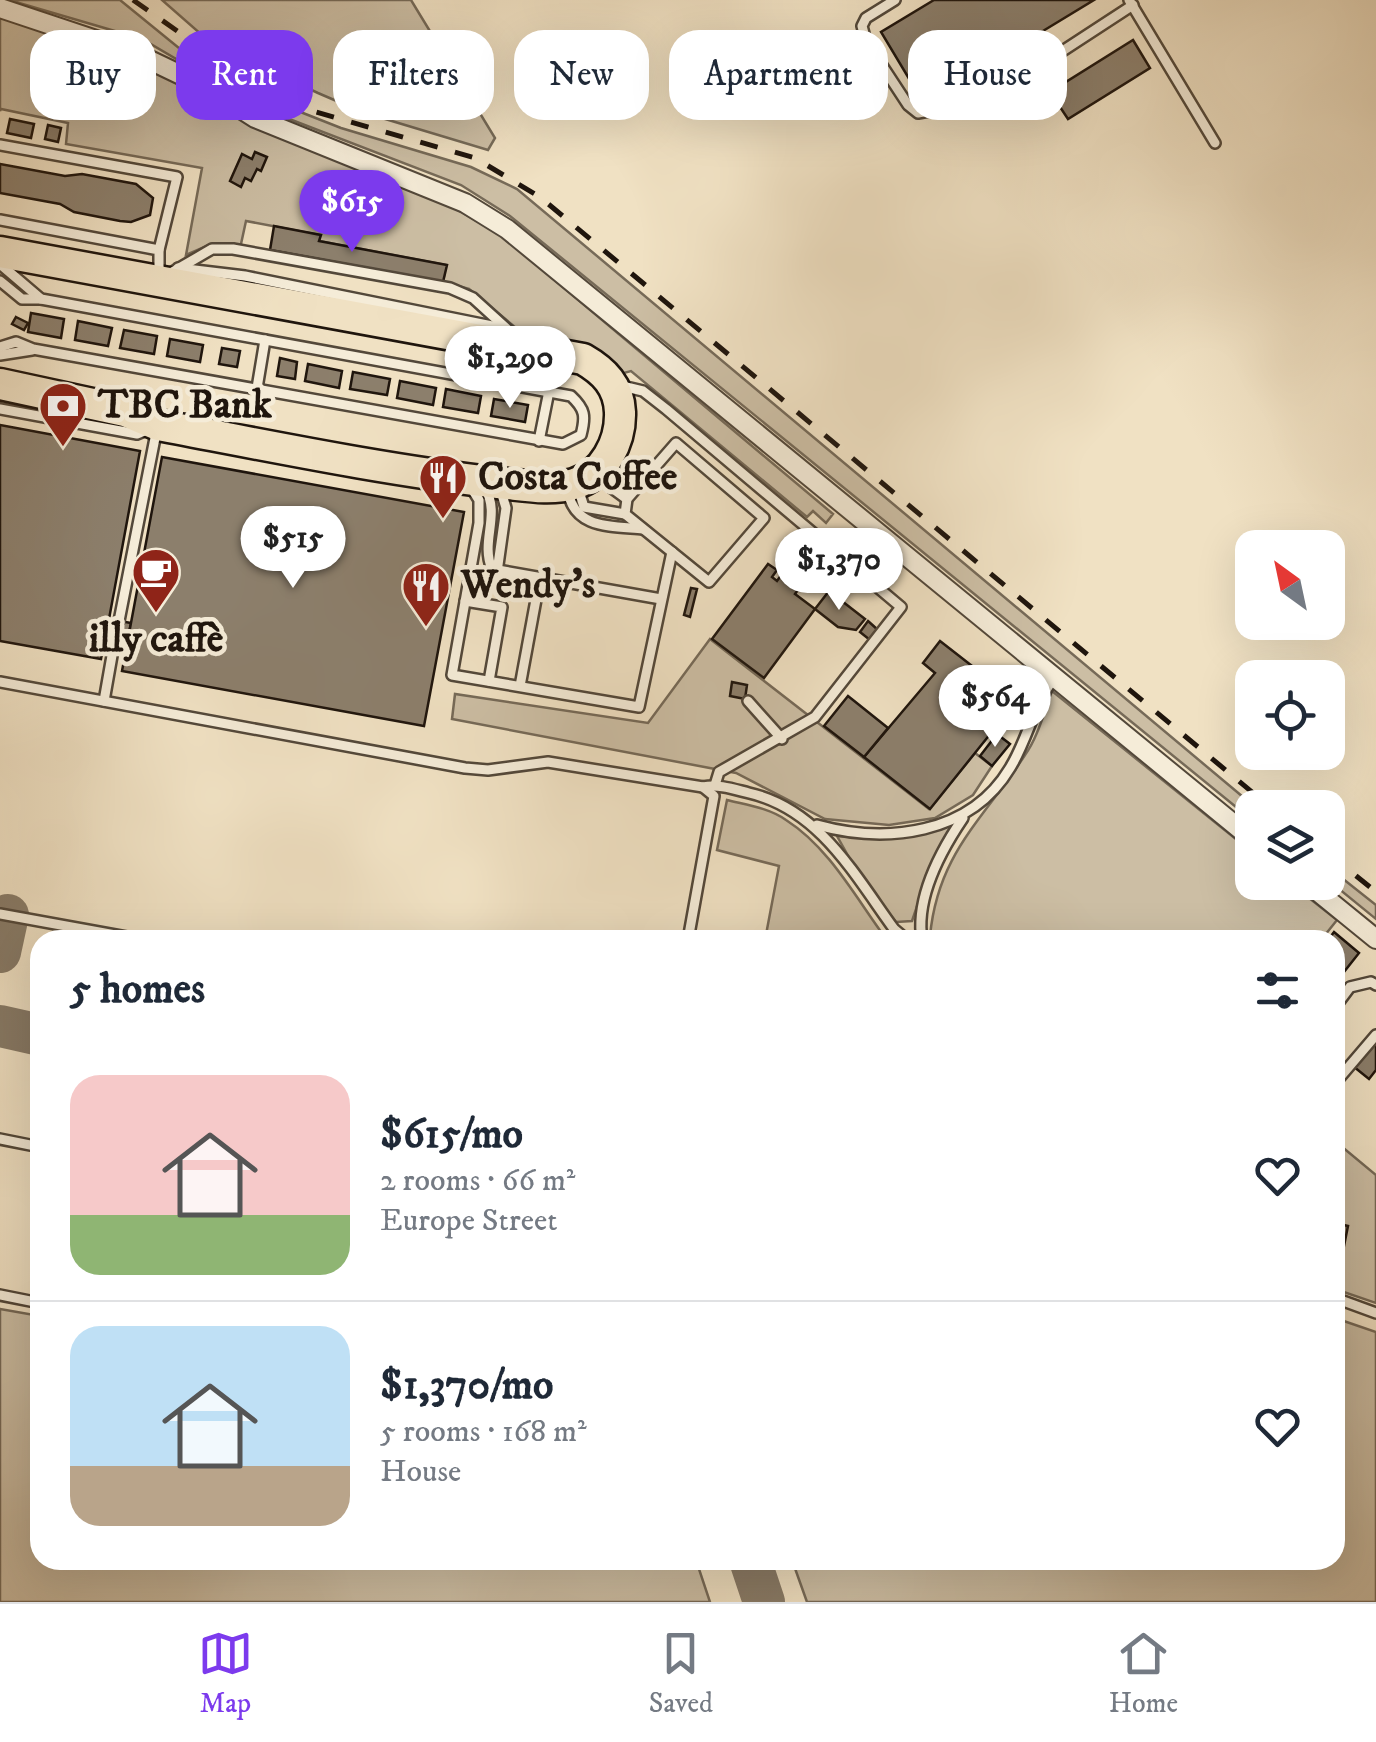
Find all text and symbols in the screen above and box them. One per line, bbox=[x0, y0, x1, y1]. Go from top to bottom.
chip: Buy bbox=[30, 30, 156, 120]
chip: Rent bbox=[176, 30, 313, 120]
chip: Filters bbox=[333, 30, 494, 120]
chip: New bbox=[514, 30, 649, 120]
chip: Apartment bbox=[669, 30, 888, 120]
chip: House bbox=[908, 30, 1067, 120]
pin: $615 bbox=[293, 170, 411, 255]
text: $615 bbox=[321, 182, 383, 222]
pin: $1,290 bbox=[429, 326, 591, 411]
text: $1,290 bbox=[467, 338, 553, 378]
bank icon: TBC Bank bbox=[37, 380, 89, 448]
place label: TBC Bank bbox=[97, 381, 273, 431]
restaurant icon: Costa Coffee bbox=[417, 452, 469, 520]
place label: Costa Coffee bbox=[478, 453, 678, 503]
pin: $515 bbox=[234, 506, 352, 591]
text: $515 bbox=[263, 518, 323, 558]
pin: $1,370 bbox=[758, 528, 920, 613]
north arrow bbox=[1235, 530, 1345, 640]
map controls bbox=[1235, 530, 1345, 900]
text: $1,370 bbox=[797, 540, 881, 580]
cafe icon: illy caffè bbox=[130, 546, 182, 614]
restaurant icon: Wendy's bbox=[400, 560, 452, 628]
place label: Wendy's bbox=[460, 561, 595, 611]
place label: illy caffè bbox=[89, 615, 224, 665]
button: locate bbox=[1235, 660, 1345, 770]
pin: $564 bbox=[936, 665, 1054, 750]
text: $564 bbox=[961, 677, 1029, 717]
button: layers bbox=[1235, 790, 1345, 900]
icon: filters bbox=[1250, 963, 1305, 1018]
text: 5 homes bbox=[70, 964, 205, 1016]
text: $615/mo bbox=[380, 1109, 523, 1161]
icon: home bbox=[150, 1115, 270, 1235]
icon: heart bbox=[1250, 1148, 1305, 1203]
text: 2 rooms · 66 m² bbox=[380, 1161, 575, 1201]
text: Europe Street bbox=[380, 1201, 557, 1241]
text: $1,370/mo bbox=[380, 1360, 553, 1412]
icon: home bbox=[150, 1366, 270, 1486]
icon: heart bbox=[1250, 1399, 1305, 1454]
text: 5 rooms · 168 m² bbox=[380, 1412, 587, 1452]
text: House bbox=[380, 1452, 461, 1492]
tab: Map bbox=[198, 1626, 253, 1721]
tab: Saved bbox=[649, 1626, 713, 1721]
tab: Home bbox=[1109, 1626, 1178, 1721]

